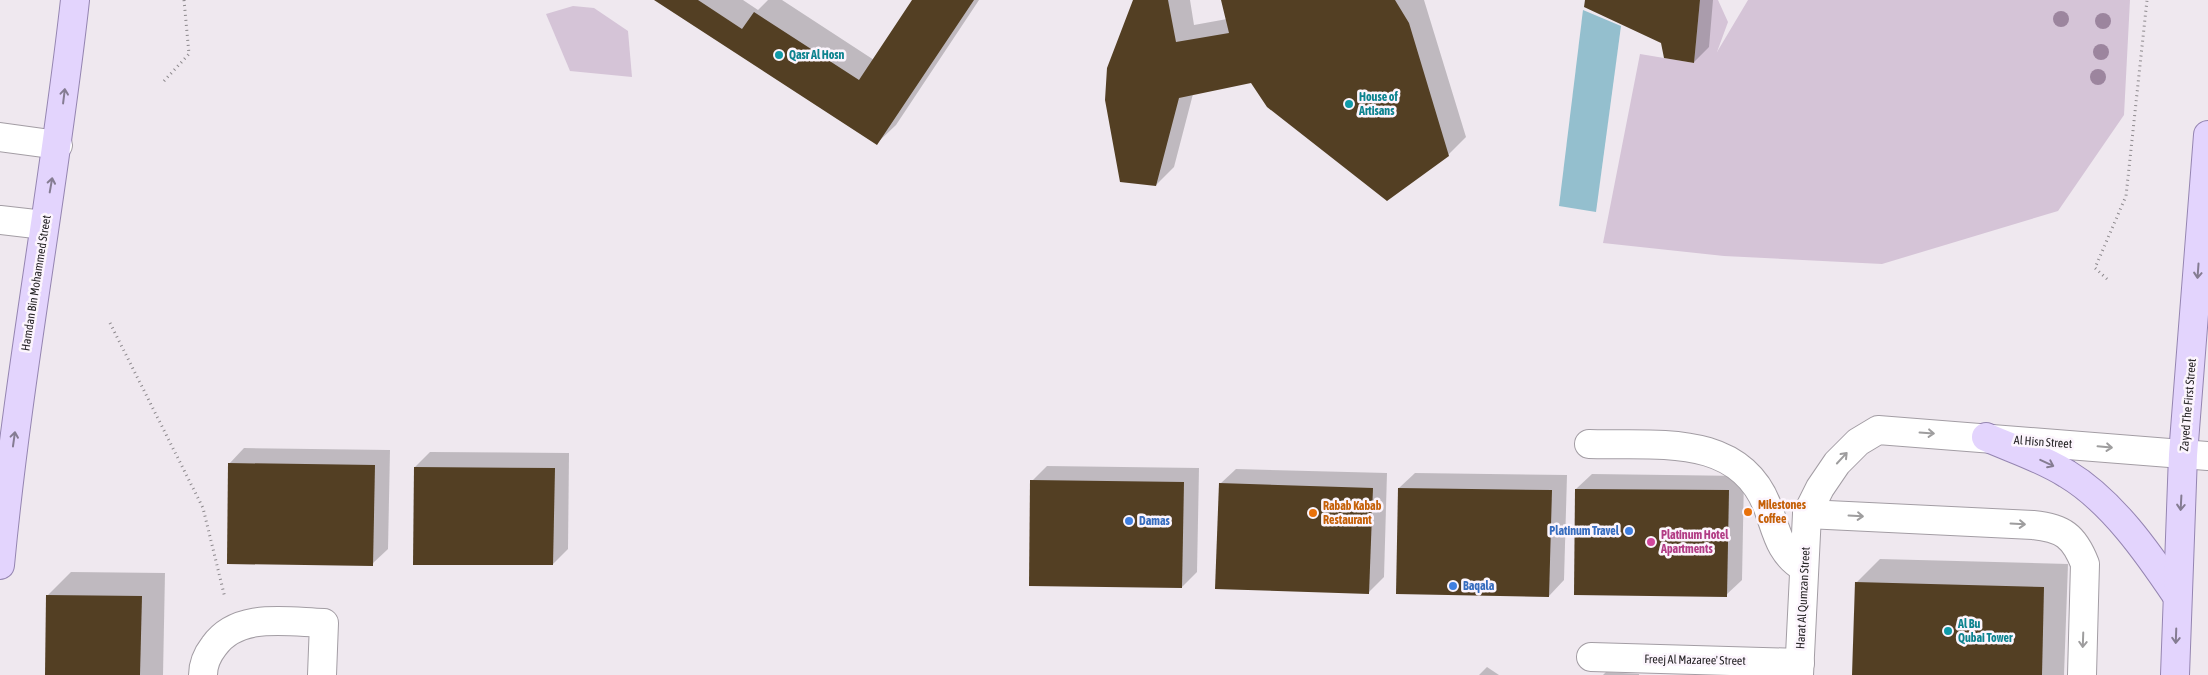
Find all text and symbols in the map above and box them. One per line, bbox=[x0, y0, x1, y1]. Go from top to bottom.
place label: Qasr Al Hosn bbox=[789, 48, 845, 62]
marker: Qasr Al Hosn bbox=[773, 49, 785, 61]
one-way arrow bbox=[59, 89, 69, 105]
place label: House of Artisans bbox=[1358, 90, 1398, 118]
marker: House of Artisans bbox=[1343, 98, 1355, 110]
one-way arrow bbox=[46, 177, 56, 193]
street label: Hamdan Bin Mohammed Street bbox=[18, 214, 54, 352]
one-way arrow bbox=[2193, 263, 2203, 279]
street label: Zayed The First Street bbox=[2177, 357, 2199, 452]
one-way arrow bbox=[1918, 429, 1934, 438]
one-way arrow bbox=[9, 431, 19, 447]
street label: Al Hisn Street bbox=[2013, 433, 2073, 451]
one-way arrow bbox=[2096, 442, 2112, 451]
one-way arrow bbox=[1836, 452, 1848, 465]
one-way arrow bbox=[2039, 459, 2054, 469]
one-way arrow bbox=[2176, 495, 2185, 511]
place label: Milestones Coffee bbox=[1758, 498, 1807, 526]
place label: Rabab Kabab Restaurant bbox=[1323, 499, 1382, 527]
marker: Milestones Coffee bbox=[1742, 506, 1754, 518]
marker: Rabab Kabab Restaurant bbox=[1307, 507, 1319, 519]
one-way arrow bbox=[1847, 512, 1863, 521]
place label: Damas bbox=[1139, 514, 1171, 528]
marker: Damas bbox=[1123, 515, 1135, 527]
one-way arrow bbox=[2010, 520, 2026, 529]
place label: Platinum Travel bbox=[1549, 524, 1620, 538]
marker: Platinum Travel bbox=[1623, 525, 1635, 537]
place label: Platinum Hotel Apartments bbox=[1660, 528, 1729, 556]
marker: Platinum Hotel Apartments bbox=[1645, 536, 1657, 548]
street label: Harat Al Qumzan Street bbox=[1793, 546, 1813, 649]
place label: Baqala bbox=[1463, 579, 1495, 593]
marker: Baqala bbox=[1447, 580, 1459, 592]
place label: Al Bu Qubai Tower bbox=[1957, 617, 2013, 645]
marker: Al Bu Qubai Tower bbox=[1942, 625, 1954, 637]
one-way arrow bbox=[2171, 627, 2181, 643]
one-way arrow bbox=[2078, 632, 2088, 648]
street label: Freej Al Mazaree' Street bbox=[1644, 652, 1746, 668]

